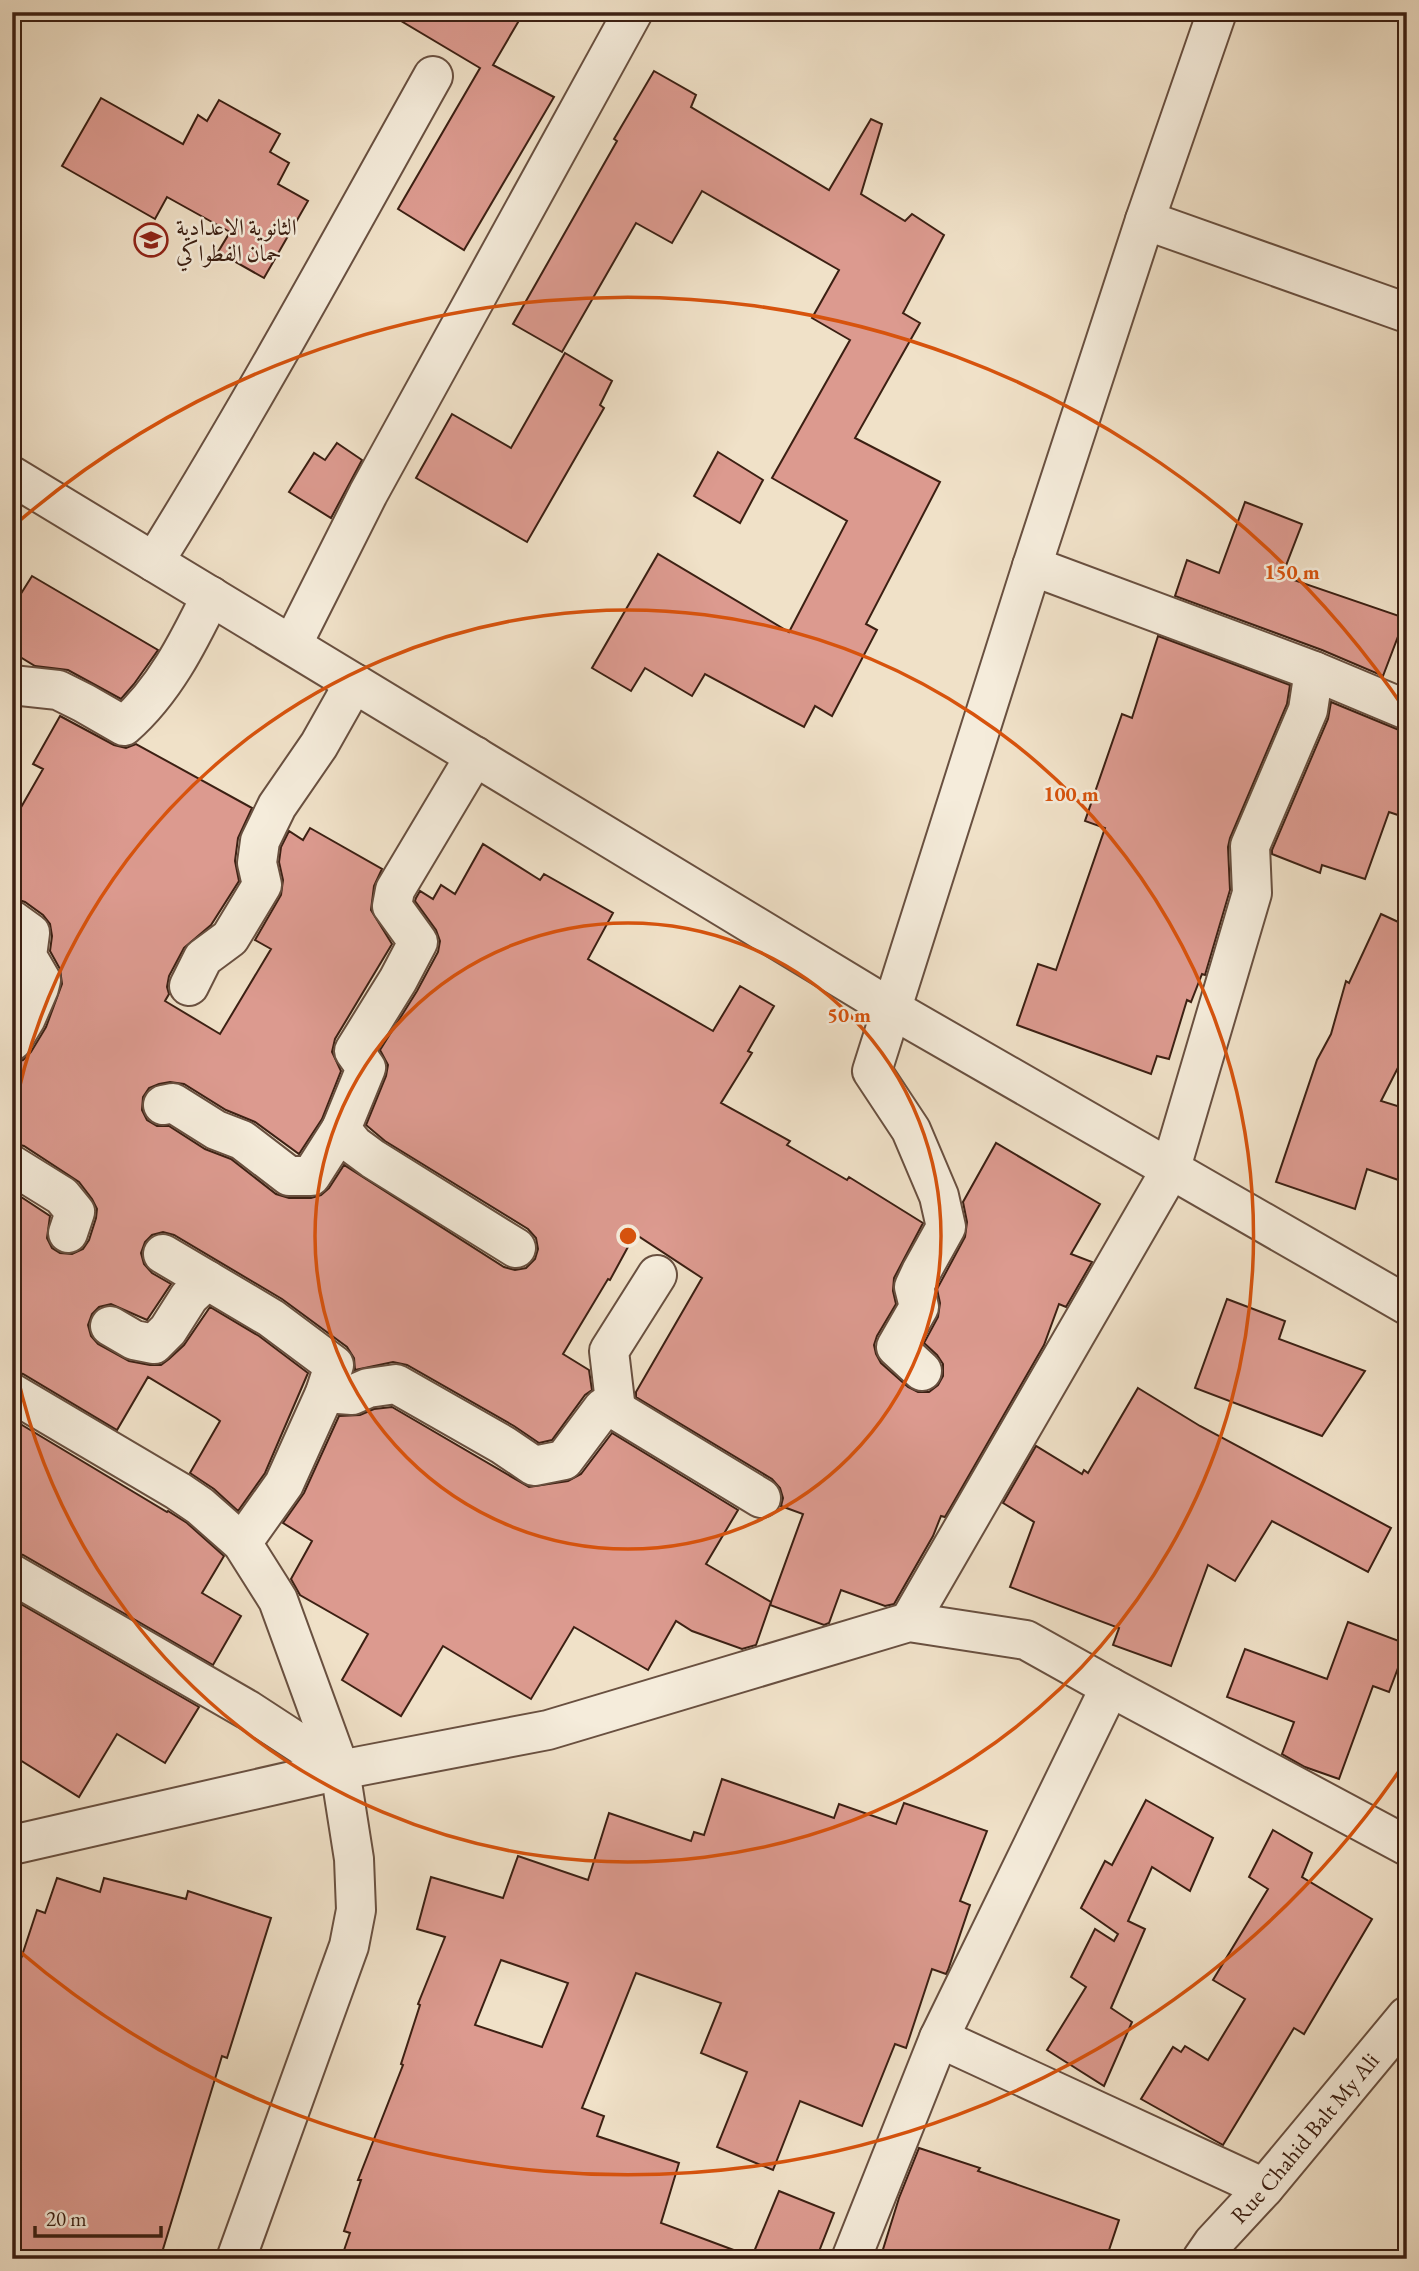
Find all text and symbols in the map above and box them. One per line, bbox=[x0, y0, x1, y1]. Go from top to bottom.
place label: الثانوية الاعدادية حمان الفطواكي bbox=[176, 212, 297, 272]
school or university icon: الثانوية الاعدادية حمان الفطواكي bbox=[132, 221, 170, 259]
text: 150 m bbox=[1264, 558, 1320, 585]
text: 100 m bbox=[1043, 780, 1099, 807]
text: 50 m bbox=[827, 1001, 871, 1028]
centre of rings bbox=[616, 1224, 640, 1248]
street label: Rue Chahid Balt My Ali bbox=[1224, 2046, 1386, 2230]
scale bar bbox=[35, 2194, 161, 2238]
text: 20 m bbox=[46, 2205, 87, 2232]

